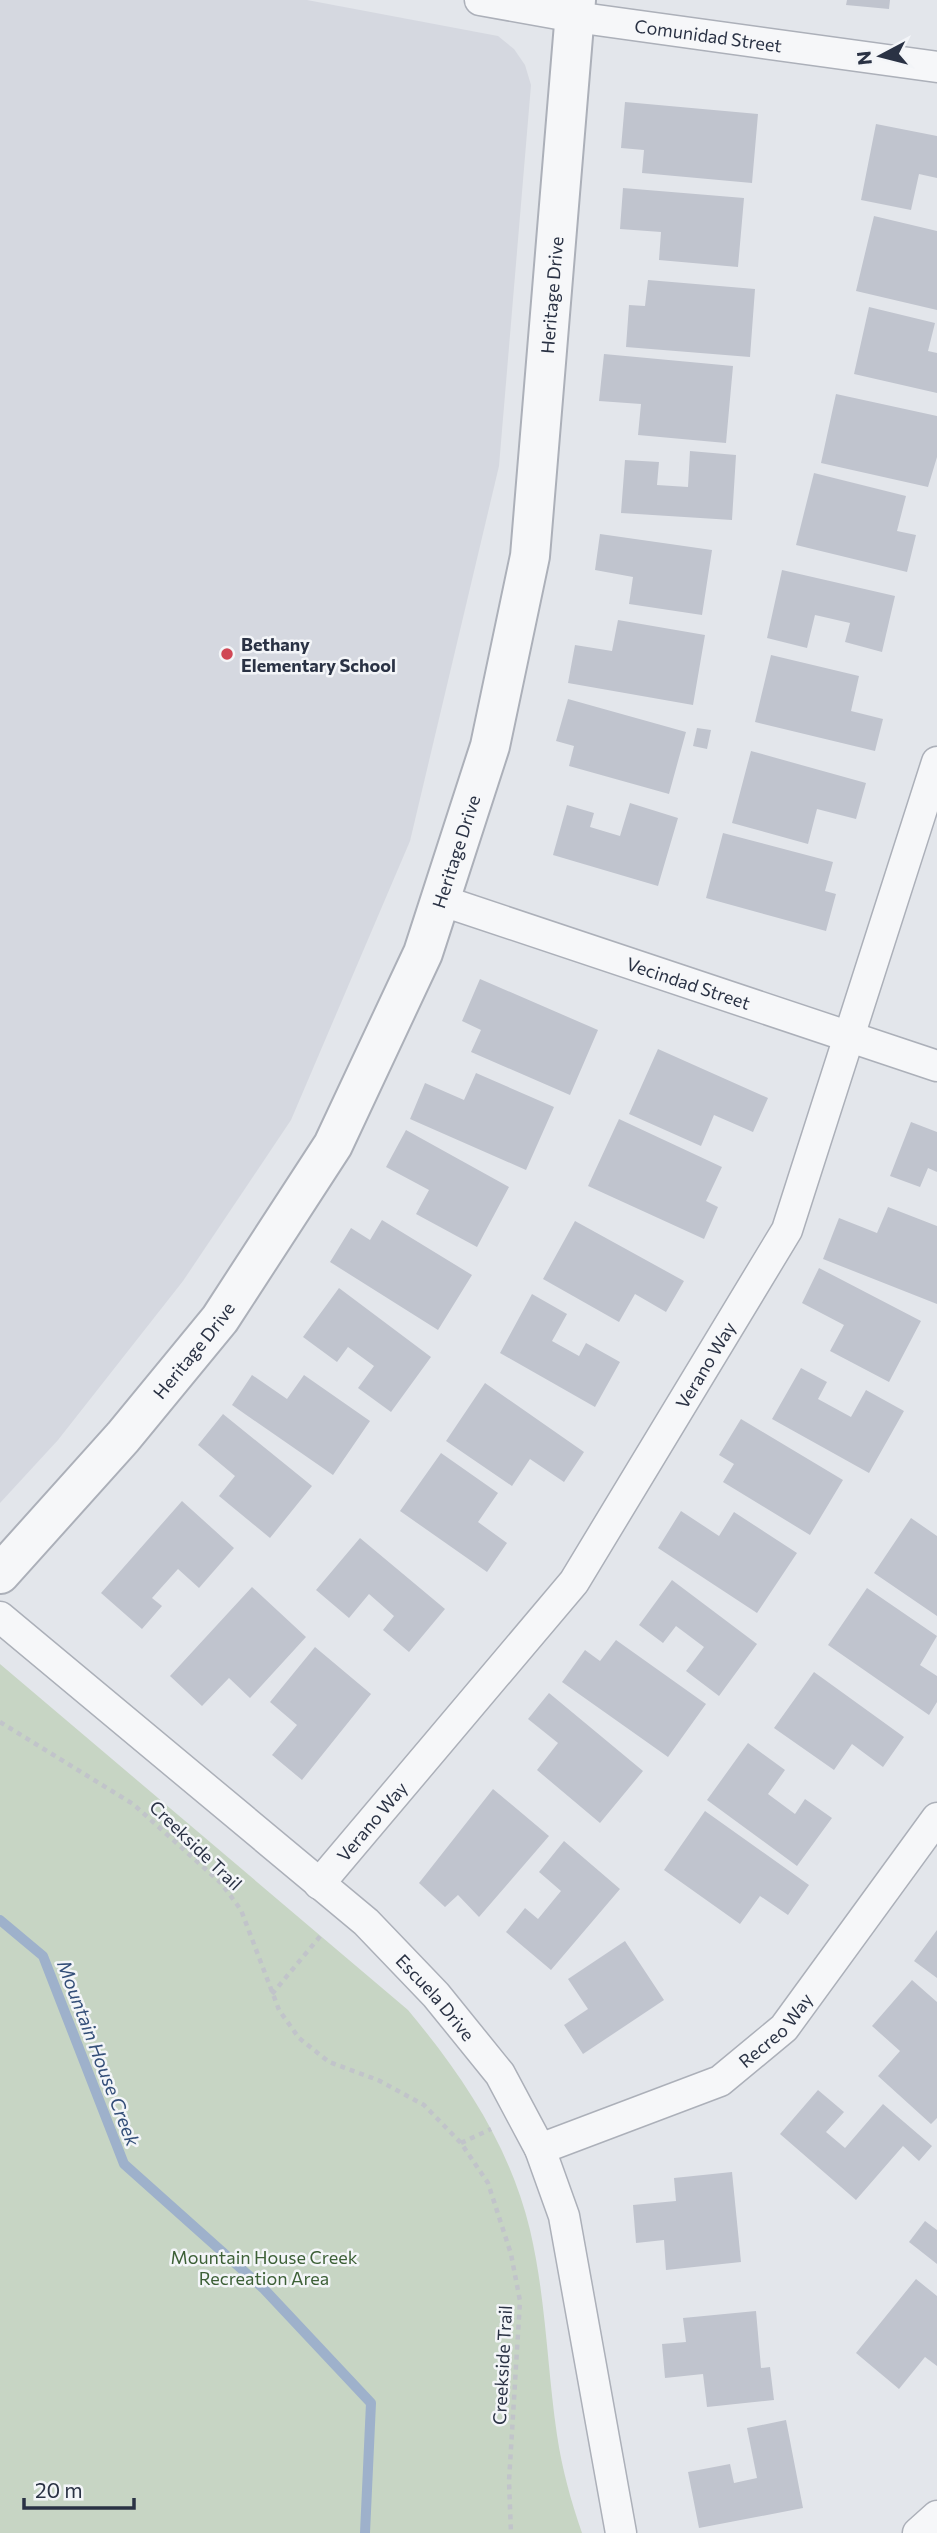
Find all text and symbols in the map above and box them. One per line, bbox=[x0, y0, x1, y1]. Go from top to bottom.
street label: Comunidad Street bbox=[633, 14, 783, 56]
north arrow bbox=[846, 21, 916, 91]
text: N bbox=[851, 50, 876, 67]
street label: Heritage Drive bbox=[536, 235, 567, 355]
place label: Bethany Elementary School bbox=[241, 633, 396, 676]
marker: Bethany Elementary School bbox=[219, 646, 235, 662]
street label: Heritage Drive bbox=[427, 792, 484, 911]
street label: Vecindad Street bbox=[624, 952, 753, 1014]
street label: Heritage Drive bbox=[148, 1298, 239, 1403]
street label: Verano Way bbox=[671, 1317, 740, 1412]
street label: Verano Way bbox=[332, 1777, 412, 1866]
street label: Creekside Trail bbox=[145, 1795, 247, 1895]
street label: Escuela Drive bbox=[392, 1949, 480, 2045]
water label: Mountain House Creek bbox=[53, 1957, 145, 2150]
street label: Recreo Way bbox=[734, 1989, 817, 2072]
park label: Mountain House Creek Recreation Area bbox=[171, 2246, 358, 2289]
street label: Creekside Trail bbox=[488, 2305, 516, 2425]
scale bar bbox=[24, 2466, 135, 2510]
text: 20 m bbox=[35, 2477, 83, 2502]

